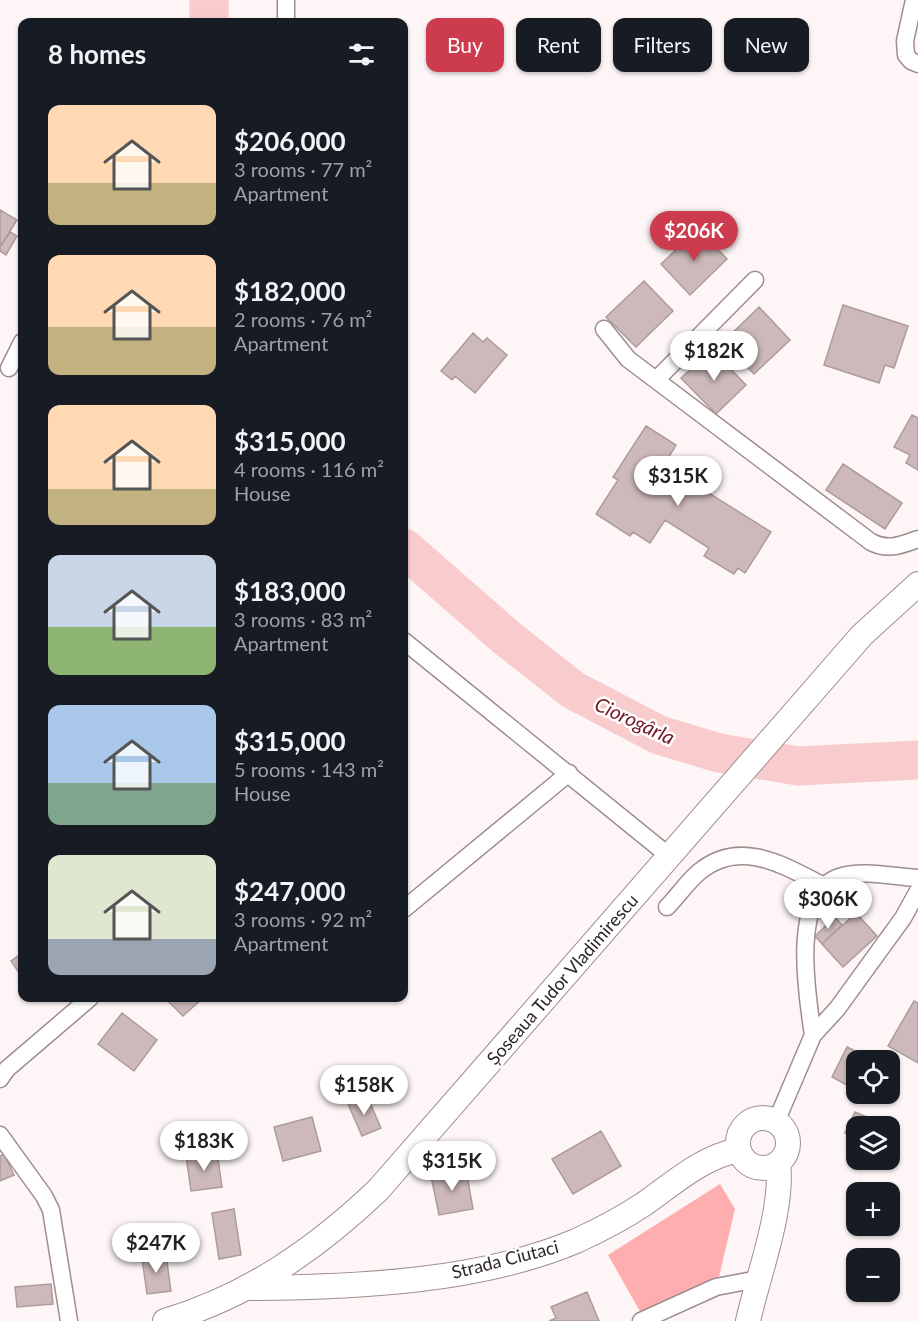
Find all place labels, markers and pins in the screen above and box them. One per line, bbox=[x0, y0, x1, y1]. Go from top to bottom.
pin: $206K bbox=[652, 211, 736, 262]
pin: $182K bbox=[672, 331, 756, 382]
pin: $315K bbox=[636, 456, 720, 507]
pin: $306K bbox=[786, 879, 870, 930]
pin: $158K bbox=[322, 1065, 406, 1116]
pin: $183K bbox=[162, 1121, 246, 1172]
pin: $315K bbox=[410, 1141, 494, 1192]
pin: $247K bbox=[114, 1223, 198, 1274]

